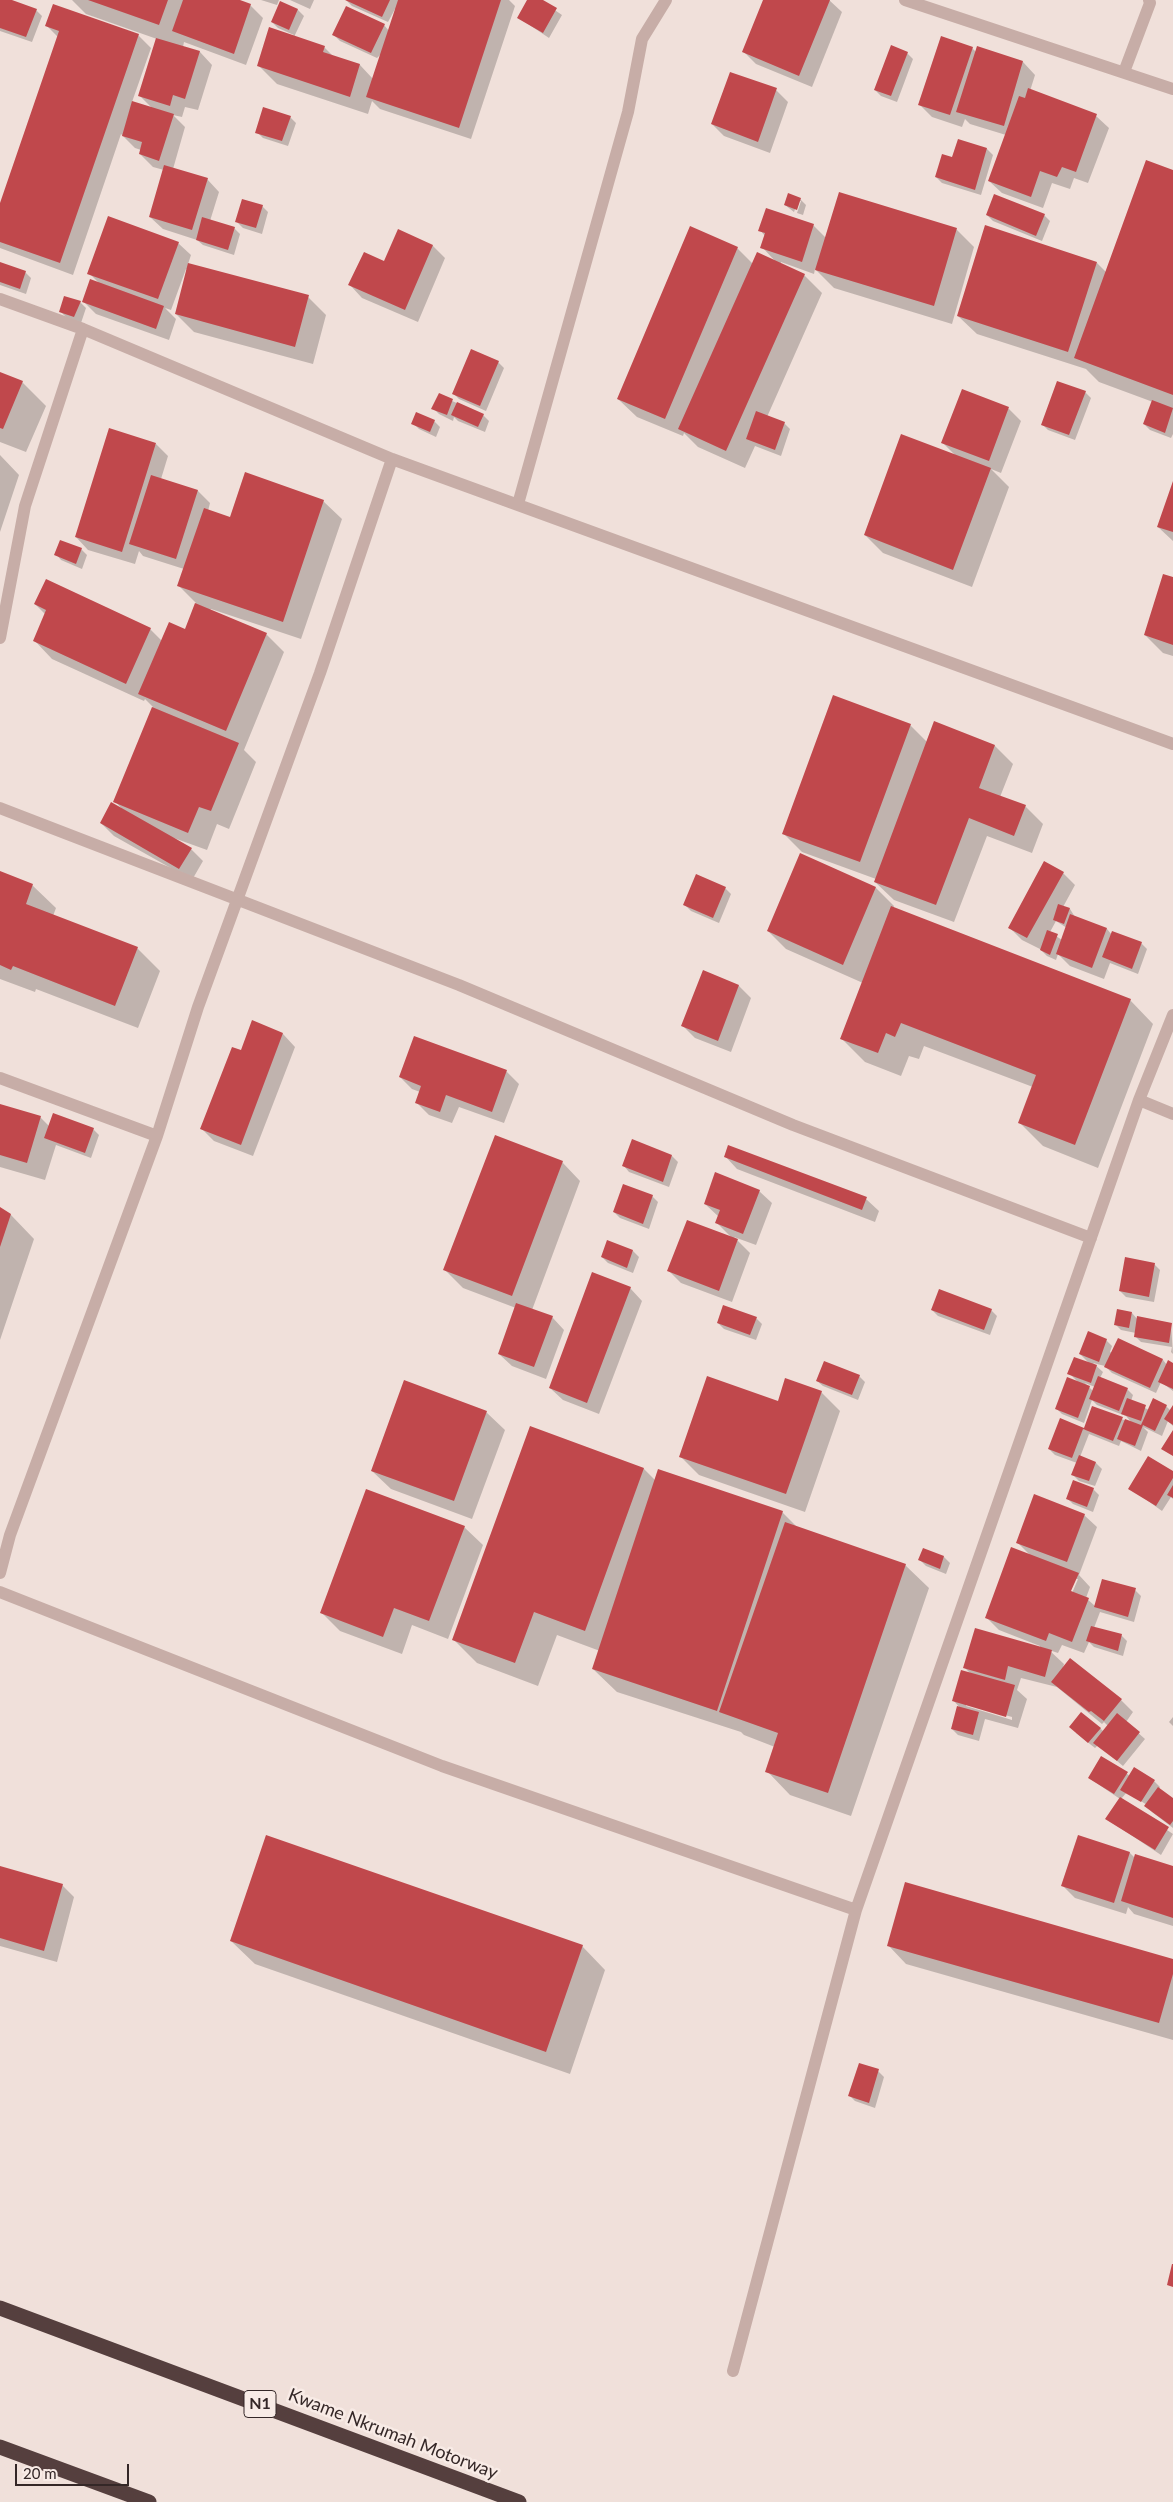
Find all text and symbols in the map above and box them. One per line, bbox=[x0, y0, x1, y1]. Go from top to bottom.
street label: Kwame Nkrumah Motorway bbox=[285, 2384, 501, 2484]
road number: N1 bbox=[244, 2390, 276, 2418]
scale bar bbox=[18, 2454, 131, 2486]
text: 20 m bbox=[23, 2464, 57, 2482]

